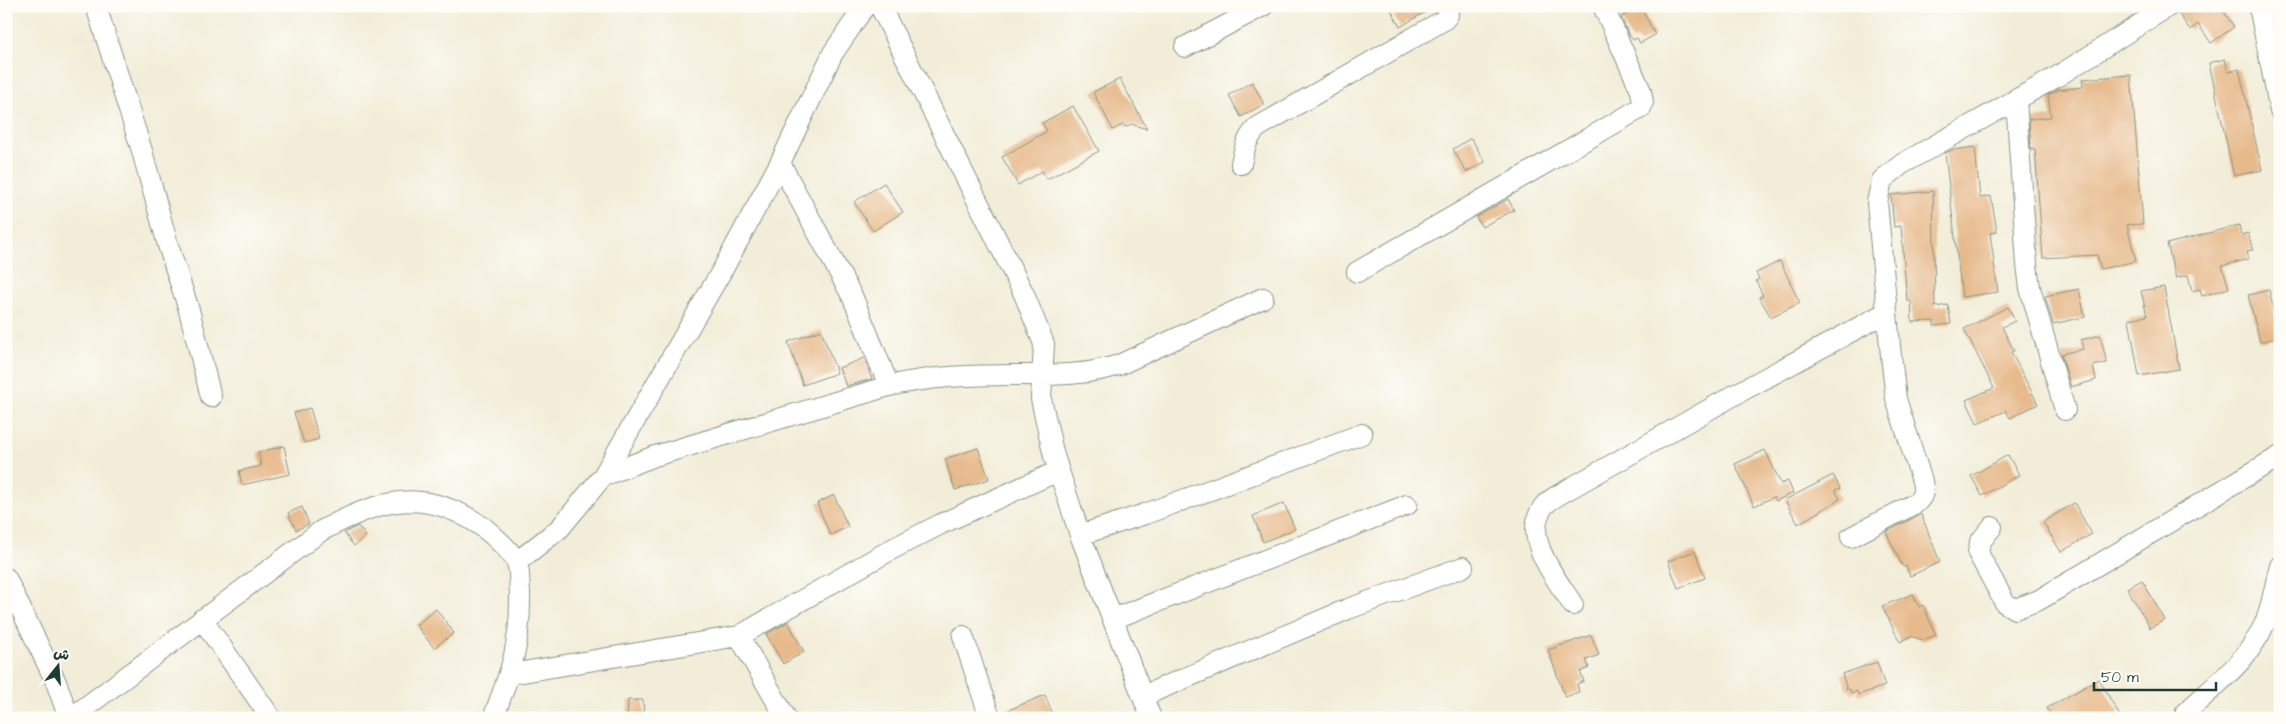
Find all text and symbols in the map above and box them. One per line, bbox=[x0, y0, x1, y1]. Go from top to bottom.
north arrow bbox=[32, 642, 82, 692]
text: ش bbox=[51, 643, 72, 666]
scale bar bbox=[2094, 659, 2216, 691]
text: 50 m bbox=[2101, 667, 2139, 688]

